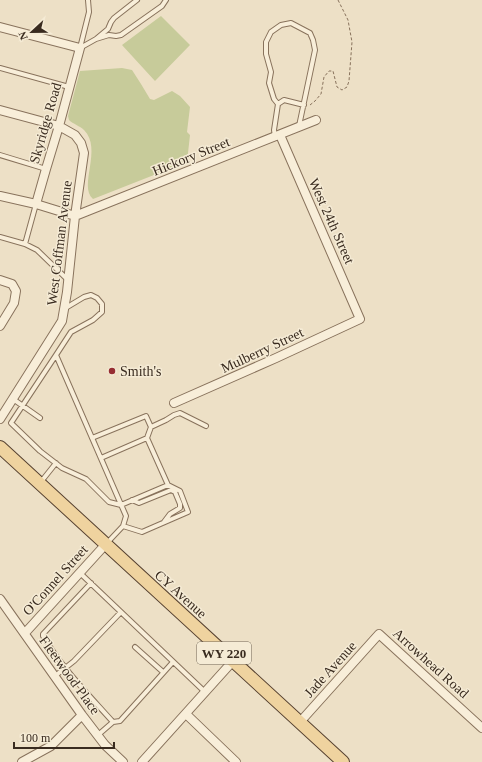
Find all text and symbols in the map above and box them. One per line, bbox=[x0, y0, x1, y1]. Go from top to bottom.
north arrow bbox=[12, 12, 52, 52]
text: N bbox=[16, 30, 30, 42]
street label: Skyridge Road bbox=[27, 81, 64, 165]
street label: Hickory Street bbox=[150, 134, 232, 179]
street label: West 24th Street bbox=[306, 176, 357, 266]
street label: West Coffman Avenue bbox=[44, 180, 75, 306]
street label: Mulberry Street bbox=[219, 325, 306, 376]
place label: Smith's bbox=[120, 364, 161, 379]
marker: Smith's bbox=[107, 366, 117, 376]
street label: O'Connel Street bbox=[20, 542, 91, 619]
street label: CY Avenue bbox=[152, 567, 210, 621]
street label: Arrowhead Road bbox=[390, 626, 471, 701]
street label: Fleetwood Place bbox=[36, 633, 103, 717]
street label: Jade Avenue bbox=[301, 638, 359, 700]
road number: WY 220 bbox=[197, 642, 251, 664]
scale bar bbox=[14, 724, 114, 750]
text: 100 m bbox=[20, 731, 51, 745]

